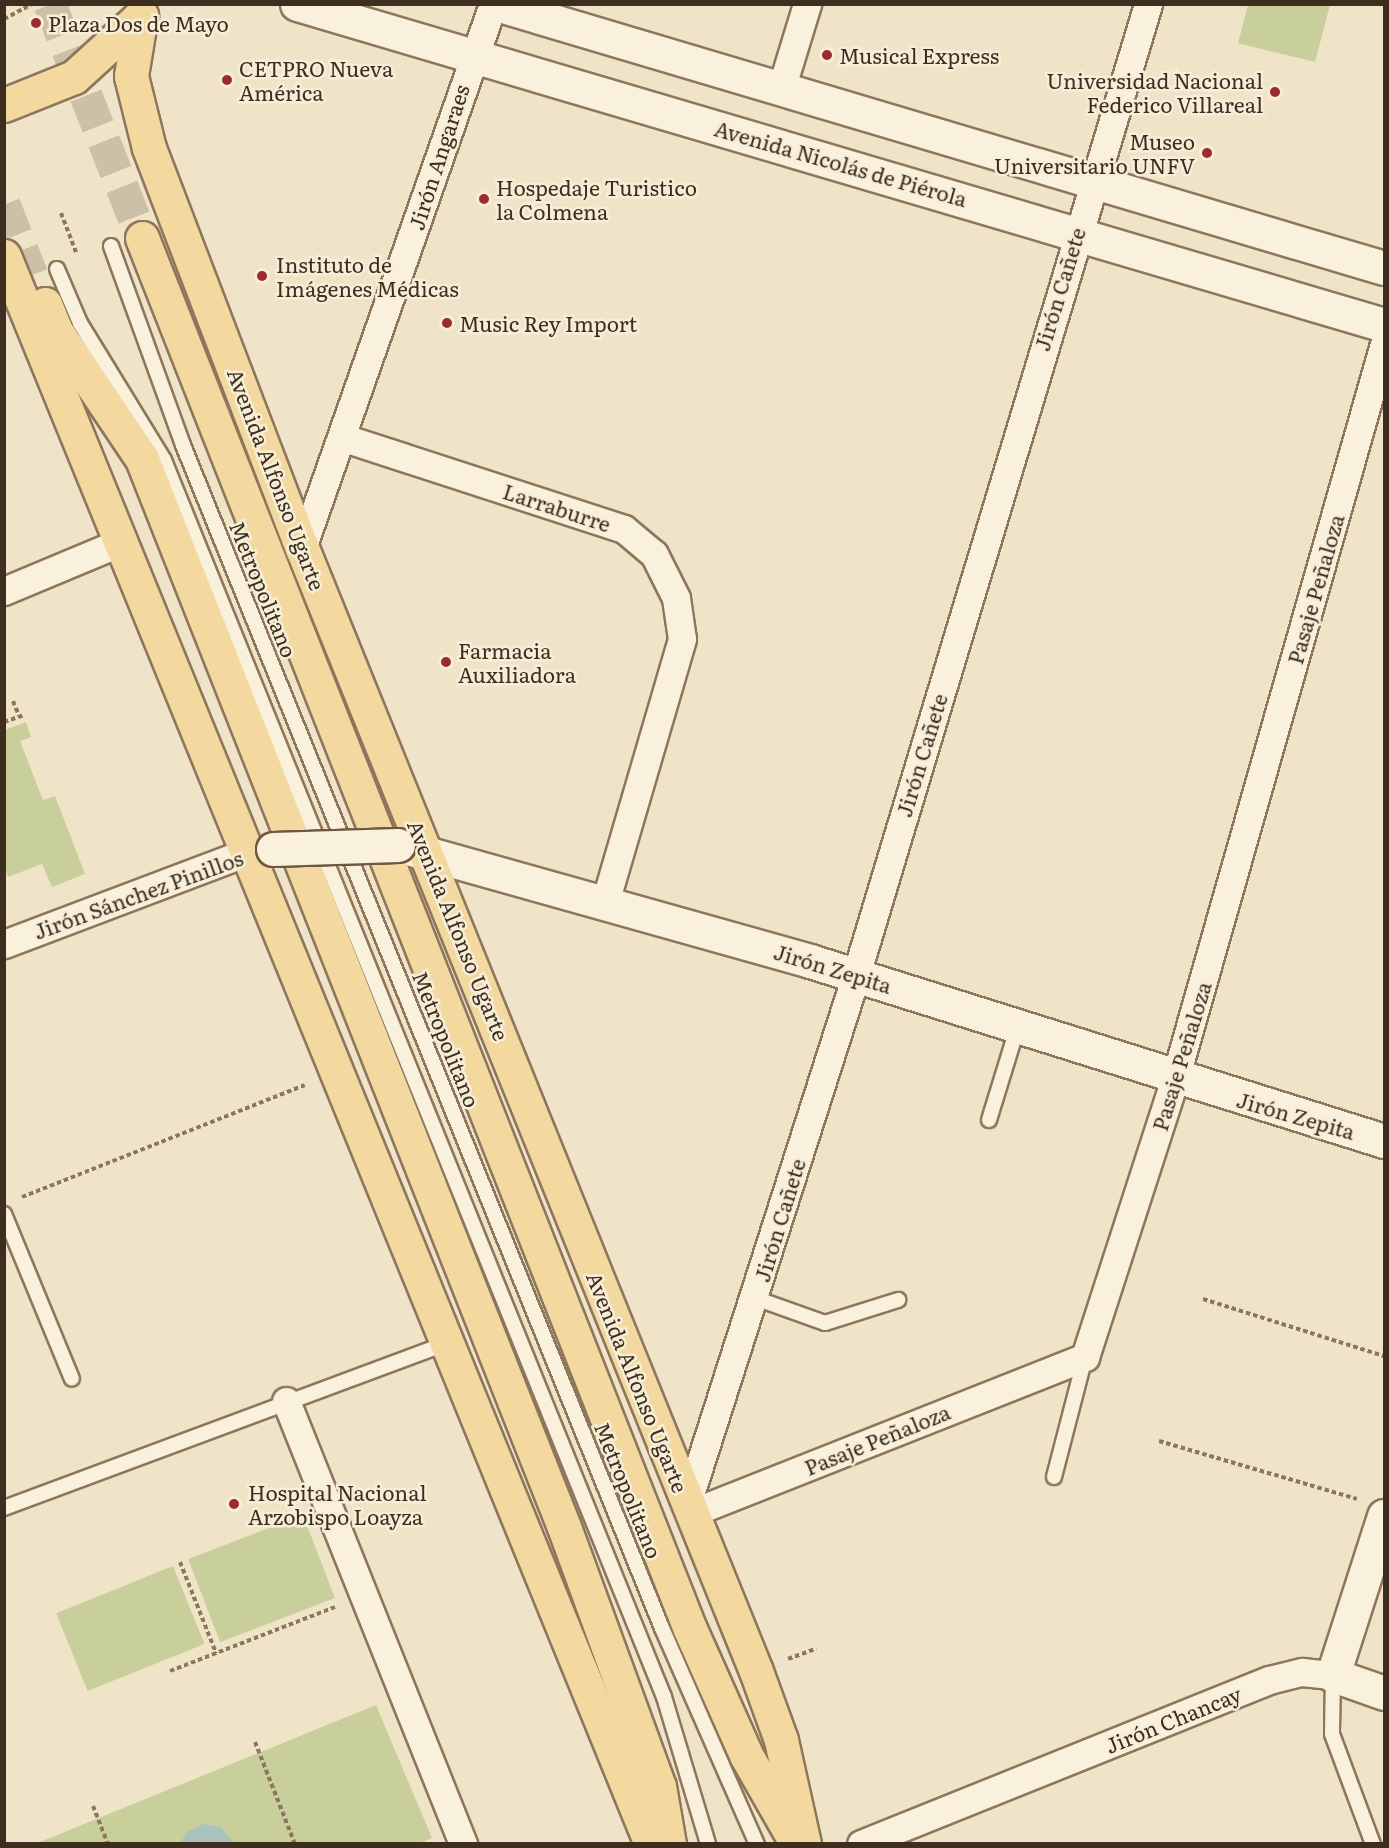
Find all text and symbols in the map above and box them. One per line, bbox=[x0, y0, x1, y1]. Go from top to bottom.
place label: Plaza Dos de Mayo bbox=[48, 10, 229, 36]
marker: Plaza Dos de Mayo bbox=[29, 16, 43, 30]
place label: Musical Express bbox=[839, 42, 999, 68]
marker: Musical Express bbox=[820, 48, 834, 62]
place label: CETPRO Nueva América bbox=[239, 55, 393, 105]
place label: Universidad Nacional Federico Villareal bbox=[1047, 67, 1263, 117]
marker: CETPRO Nueva América bbox=[220, 73, 234, 87]
street label: Jirón Angaraes bbox=[403, 81, 473, 233]
marker: Universidad Nacional Federico Villareal bbox=[1268, 85, 1282, 99]
street label: Avenida Nicolás de Piérola bbox=[712, 115, 970, 211]
place label: Museo Universitario UNFV bbox=[994, 128, 1195, 178]
marker: Museo Universitario UNFV bbox=[1200, 146, 1214, 160]
place label: Hospedaje Turistico la Colmena bbox=[496, 174, 697, 224]
marker: Hospedaje Turistico la Colmena bbox=[477, 192, 491, 206]
street label: Jirón Cañete bbox=[1028, 224, 1090, 354]
place label: Instituto de Imágenes Médicas bbox=[276, 251, 459, 301]
marker: Instituto de Imágenes Médicas bbox=[253, 267, 271, 285]
place label: Music Rey Import bbox=[459, 310, 637, 336]
marker: Music Rey Import bbox=[440, 316, 454, 330]
street label: Avenida Alfonso Ugarte bbox=[223, 364, 331, 594]
street label: Larraburre bbox=[500, 478, 614, 536]
street label: Pasaje Peñaloza bbox=[1282, 511, 1348, 667]
street label: Metropolitano bbox=[225, 517, 303, 661]
place label: Farmacia Auxiliadora bbox=[458, 637, 576, 687]
marker: Farmacia Auxiliadora bbox=[439, 655, 453, 669]
street label: Jirón Cañete bbox=[890, 690, 952, 820]
street label: Avenida Alfonso Ugarte bbox=[403, 816, 515, 1044]
street label: Jirón Sánchez Pinillos bbox=[30, 844, 246, 944]
street label: Jirón Zepita bbox=[771, 938, 895, 998]
street label: Metropolitano bbox=[408, 967, 486, 1111]
street label: Pasaje Peñaloza bbox=[1146, 978, 1216, 1134]
street label: Jirón Zepita bbox=[1234, 1086, 1358, 1144]
street label: Jirón Cañete bbox=[748, 1155, 810, 1285]
street label: Avenida Alfonso Ugarte bbox=[582, 1268, 694, 1496]
street label: Pasaje Peñaloza bbox=[800, 1398, 954, 1480]
street label: Metropolitano bbox=[590, 1418, 668, 1562]
place label: Hospital Nacional Arzobispo Loayza bbox=[248, 1479, 427, 1529]
marker: Hospital Nacional Arzobispo Loayza bbox=[225, 1495, 243, 1513]
street label: Jirón Chancay bbox=[1101, 1680, 1245, 1758]

